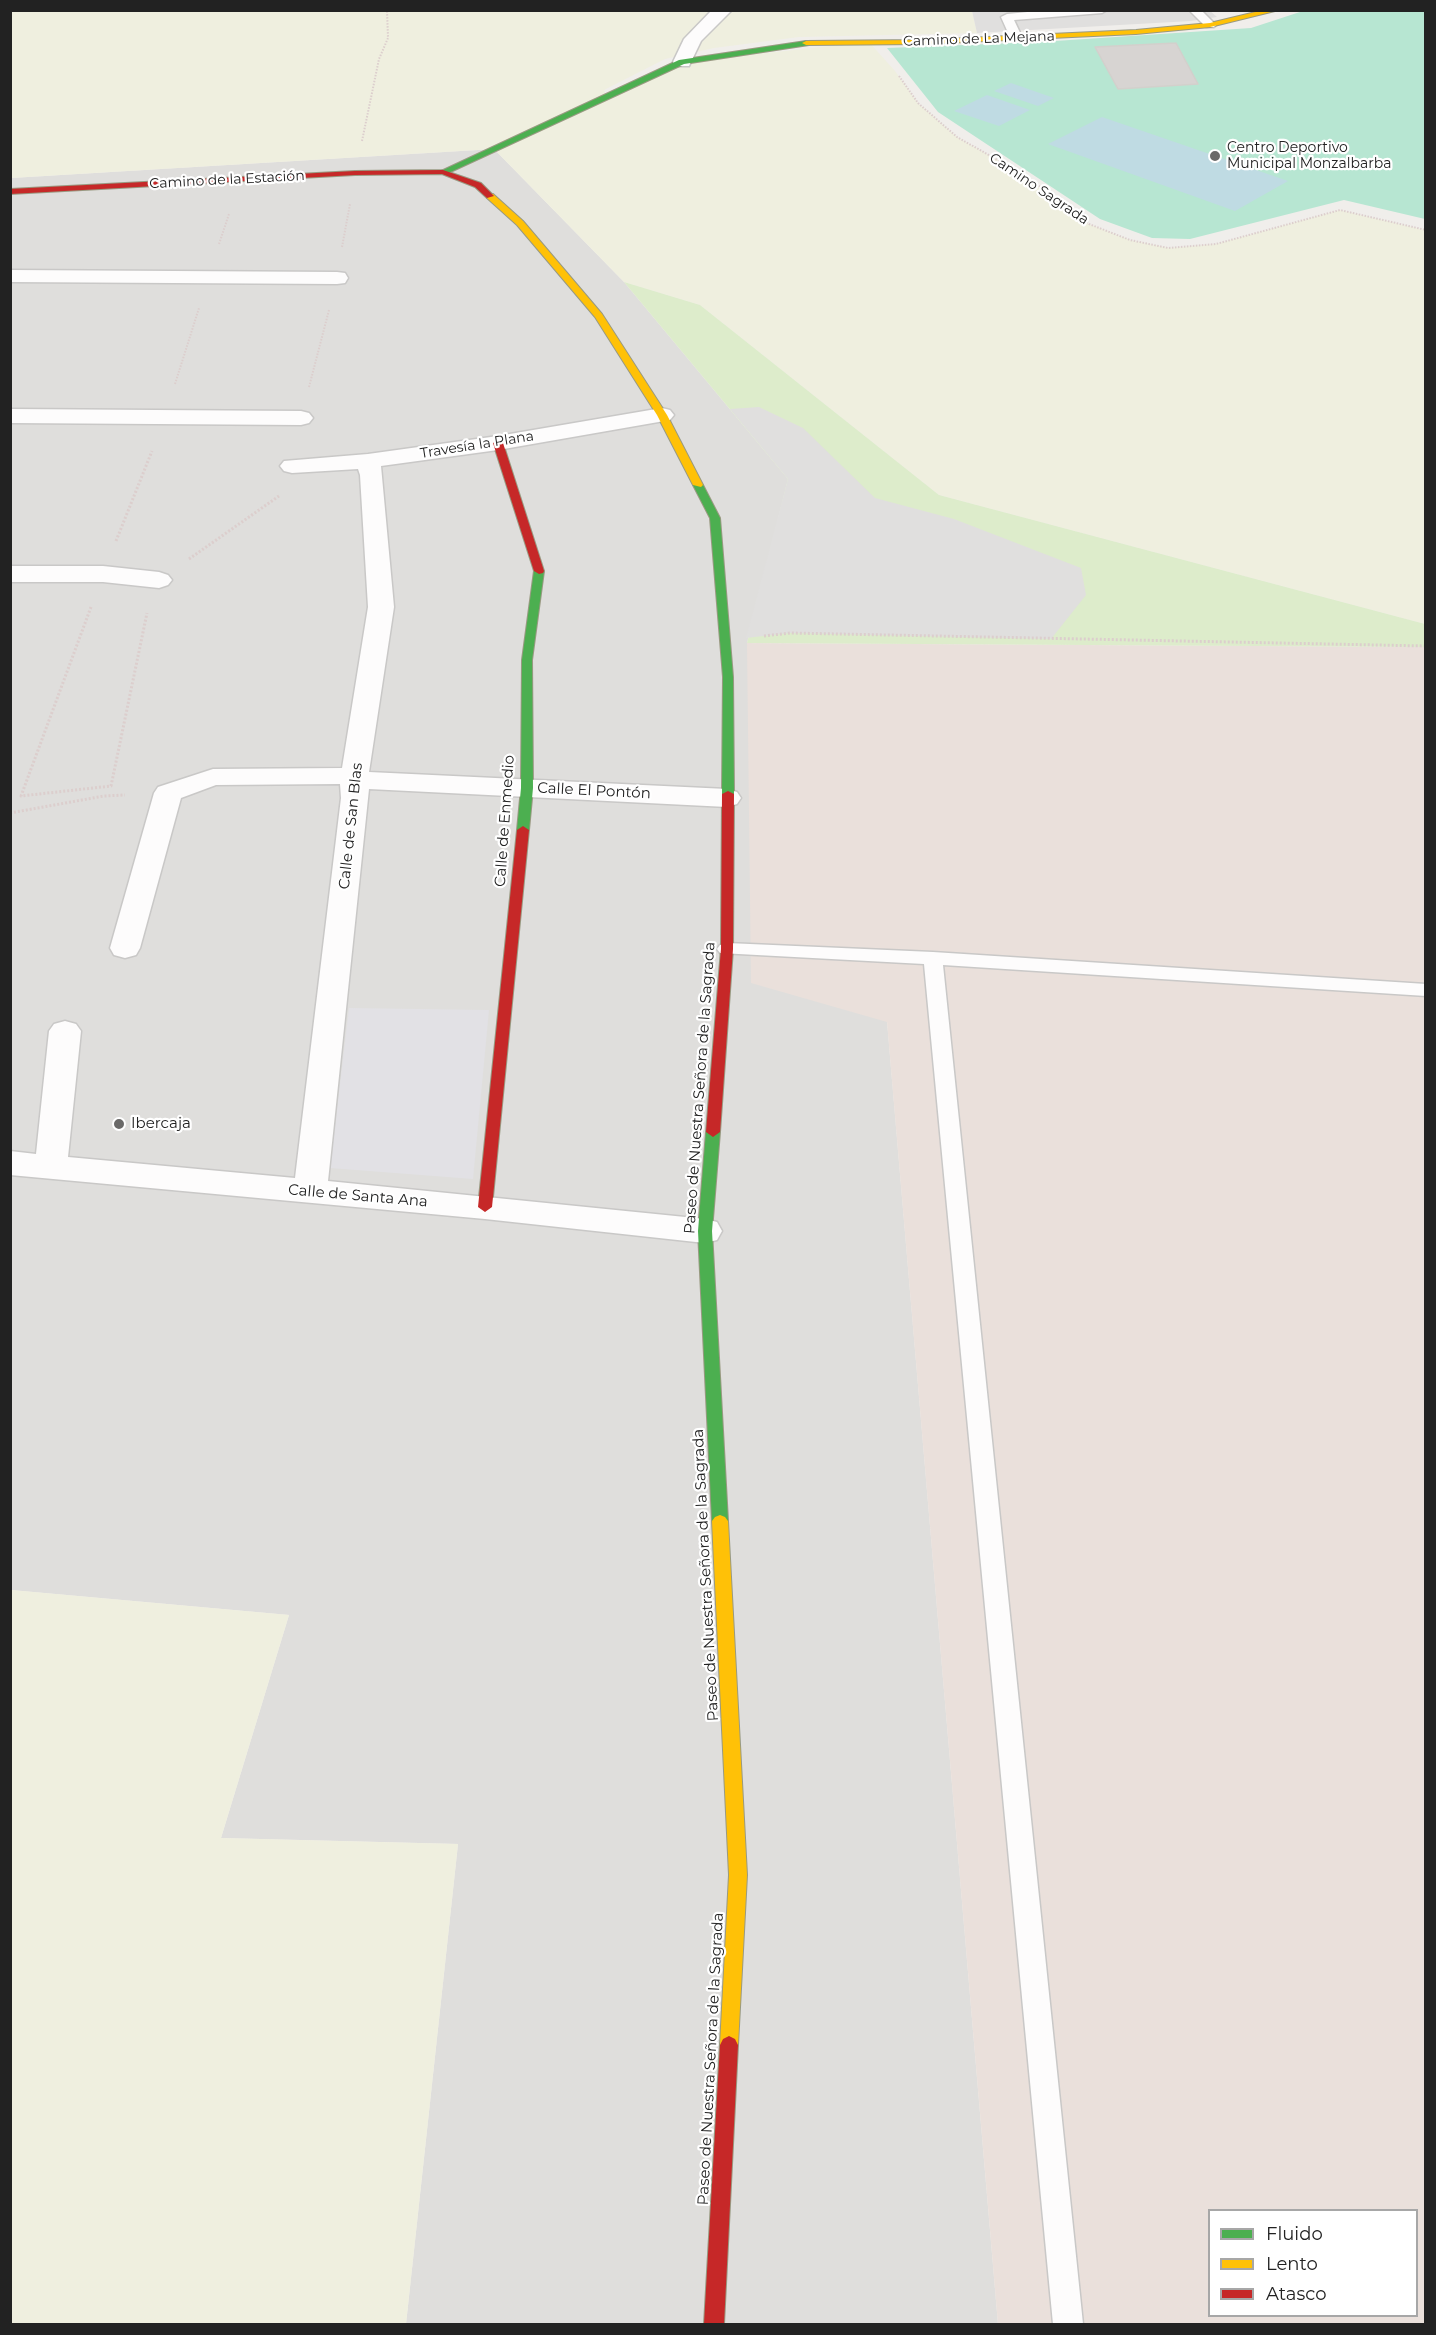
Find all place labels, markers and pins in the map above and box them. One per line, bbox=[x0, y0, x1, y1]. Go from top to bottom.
place label: Centro Deportivo Municipal Monzalbarba bbox=[1227, 140, 1391, 172]
marker: Centro Deportivo Municipal Monzalbarba bbox=[1208, 149, 1222, 163]
place label: Ibercaja bbox=[131, 1115, 191, 1133]
marker: Ibercaja bbox=[112, 1117, 126, 1131]

